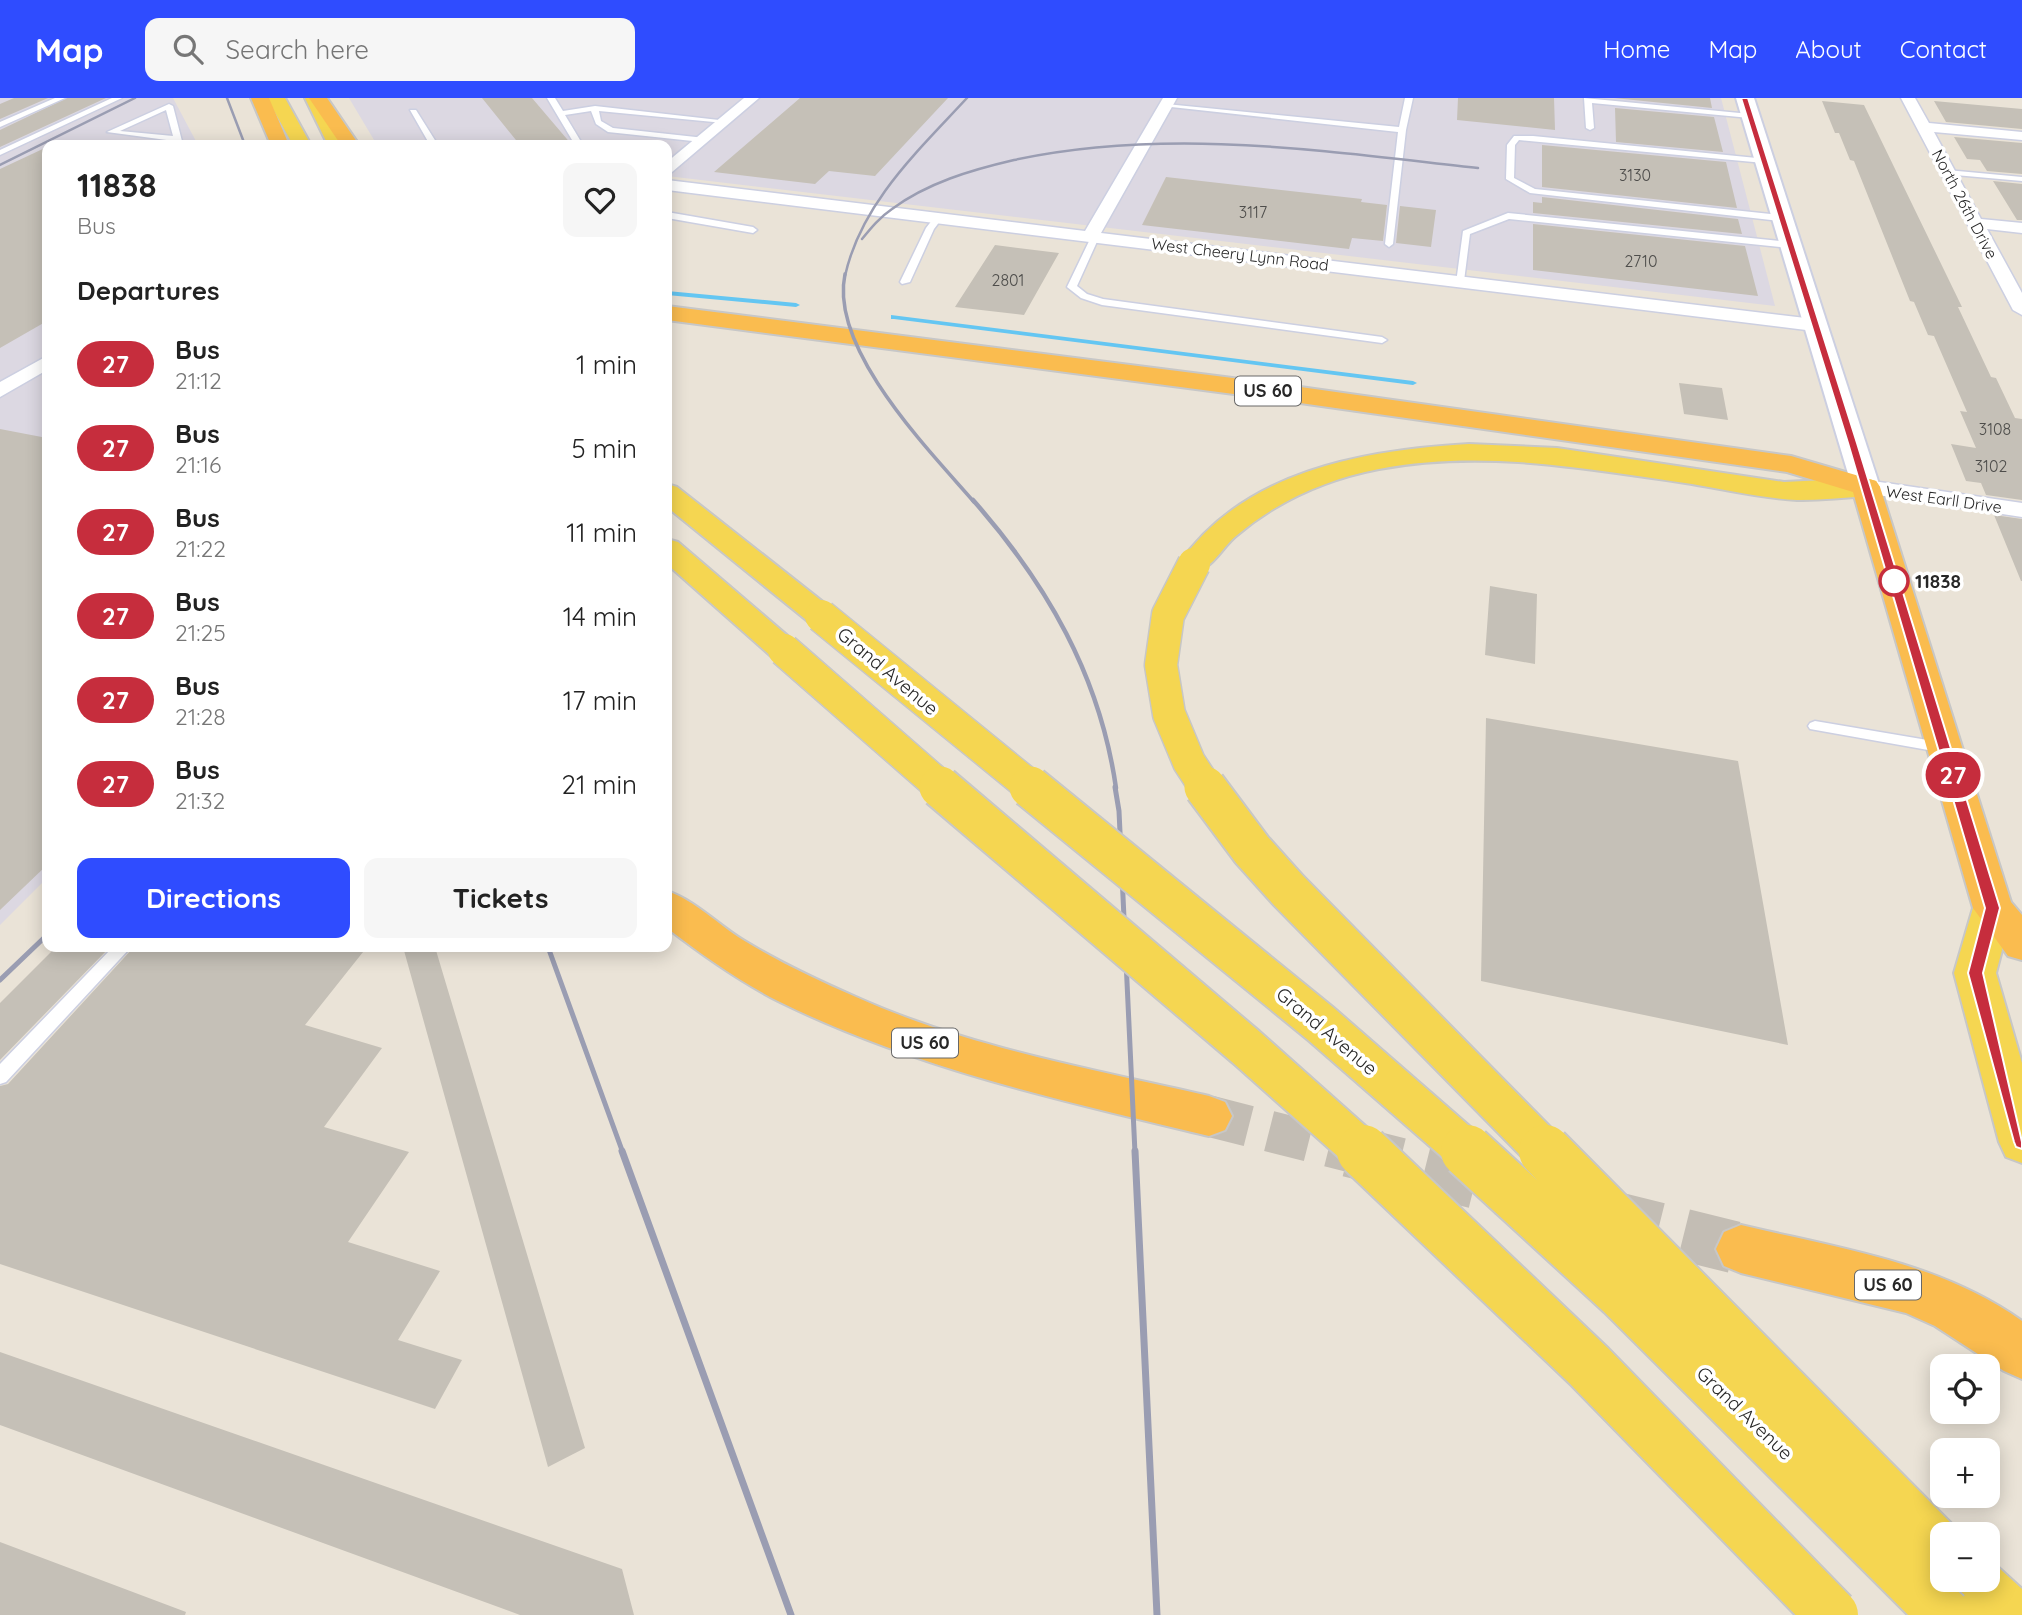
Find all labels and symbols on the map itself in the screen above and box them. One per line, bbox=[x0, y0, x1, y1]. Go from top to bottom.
street label: North 26th Drive bbox=[1928, 146, 2002, 262]
house number: 3130 bbox=[1619, 165, 1651, 185]
house number: 3117 bbox=[1239, 202, 1267, 222]
street label: West Cheery Lynn Road bbox=[1150, 233, 1330, 275]
house number: 2710 bbox=[1625, 251, 1657, 271]
house number: 2801 bbox=[992, 270, 1024, 290]
road number: US 60 bbox=[1235, 376, 1301, 405]
house number: 3108 bbox=[1979, 419, 2011, 439]
house number: 3102 bbox=[1975, 456, 2007, 476]
street label: West Earll Drive bbox=[1885, 481, 2003, 517]
marker: 11838 bbox=[1879, 566, 1909, 596]
place label: 11838 bbox=[1915, 569, 1961, 593]
street label: Grand Avenue bbox=[833, 622, 943, 720]
line badge: 27 bbox=[1922, 752, 1984, 798]
street label: Grand Avenue bbox=[1272, 982, 1382, 1080]
road number: US 60 bbox=[892, 1028, 958, 1058]
road number: US 60 bbox=[1855, 1270, 1921, 1300]
street label: Grand Avenue bbox=[1692, 1361, 1798, 1465]

